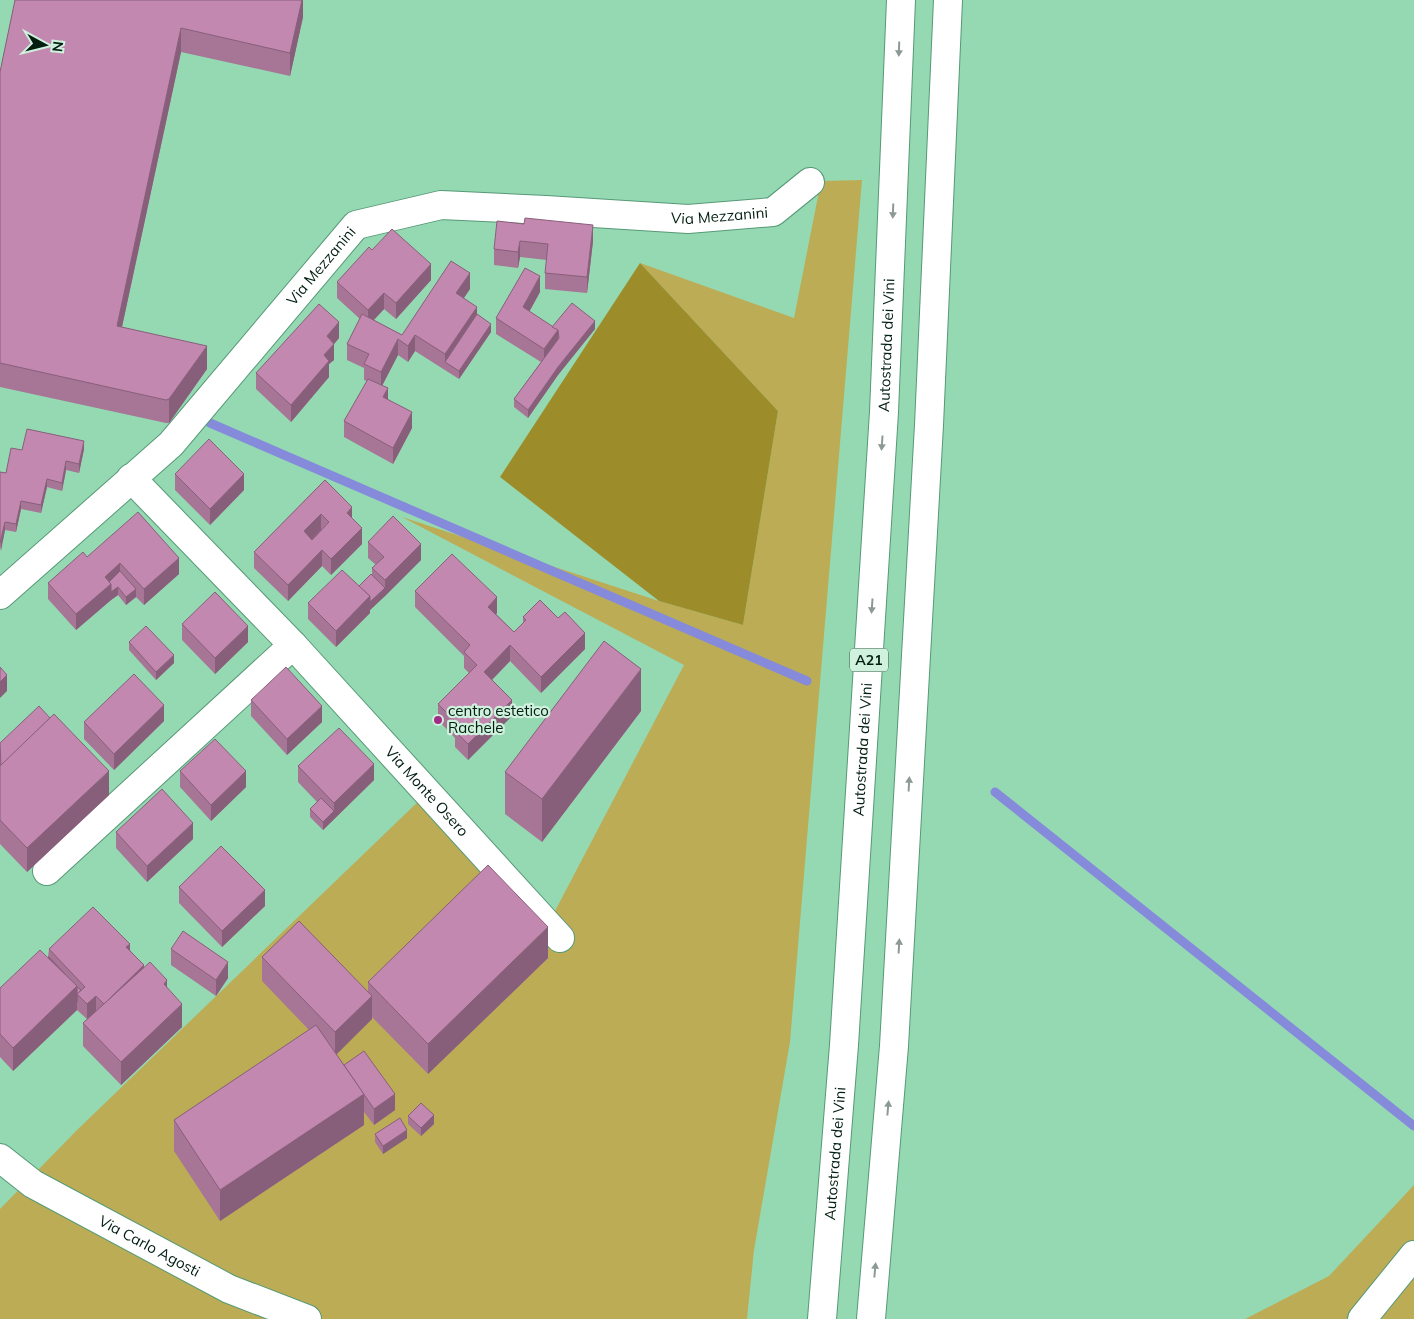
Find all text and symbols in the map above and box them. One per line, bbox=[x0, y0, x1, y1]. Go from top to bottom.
north arrow bbox=[20, 20, 70, 70]
text: N bbox=[48, 40, 67, 53]
one-way arrow bbox=[895, 41, 903, 57]
street label: Via Mezzanini bbox=[670, 202, 769, 228]
one-way arrow bbox=[888, 203, 896, 219]
street label: Via Mezzanini bbox=[282, 222, 360, 309]
street label: Autostrada dei Vini bbox=[874, 278, 899, 412]
one-way arrow bbox=[878, 436, 886, 452]
one-way arrow bbox=[868, 598, 876, 614]
road number: A21 bbox=[850, 648, 888, 672]
street label: Autostrada dei Vini bbox=[848, 682, 876, 817]
place label: centro estetico Rachele bbox=[448, 701, 549, 737]
marker: centro estetico Rachele bbox=[432, 714, 444, 726]
street label: Via Monte Osero bbox=[381, 742, 473, 840]
one-way arrow bbox=[905, 776, 913, 792]
one-way arrow bbox=[896, 938, 904, 954]
street label: Autostrada dei Vini bbox=[820, 1086, 850, 1221]
one-way arrow bbox=[885, 1100, 893, 1116]
street label: Via Carlo Agosti bbox=[96, 1211, 204, 1281]
one-way arrow bbox=[871, 1262, 879, 1278]

